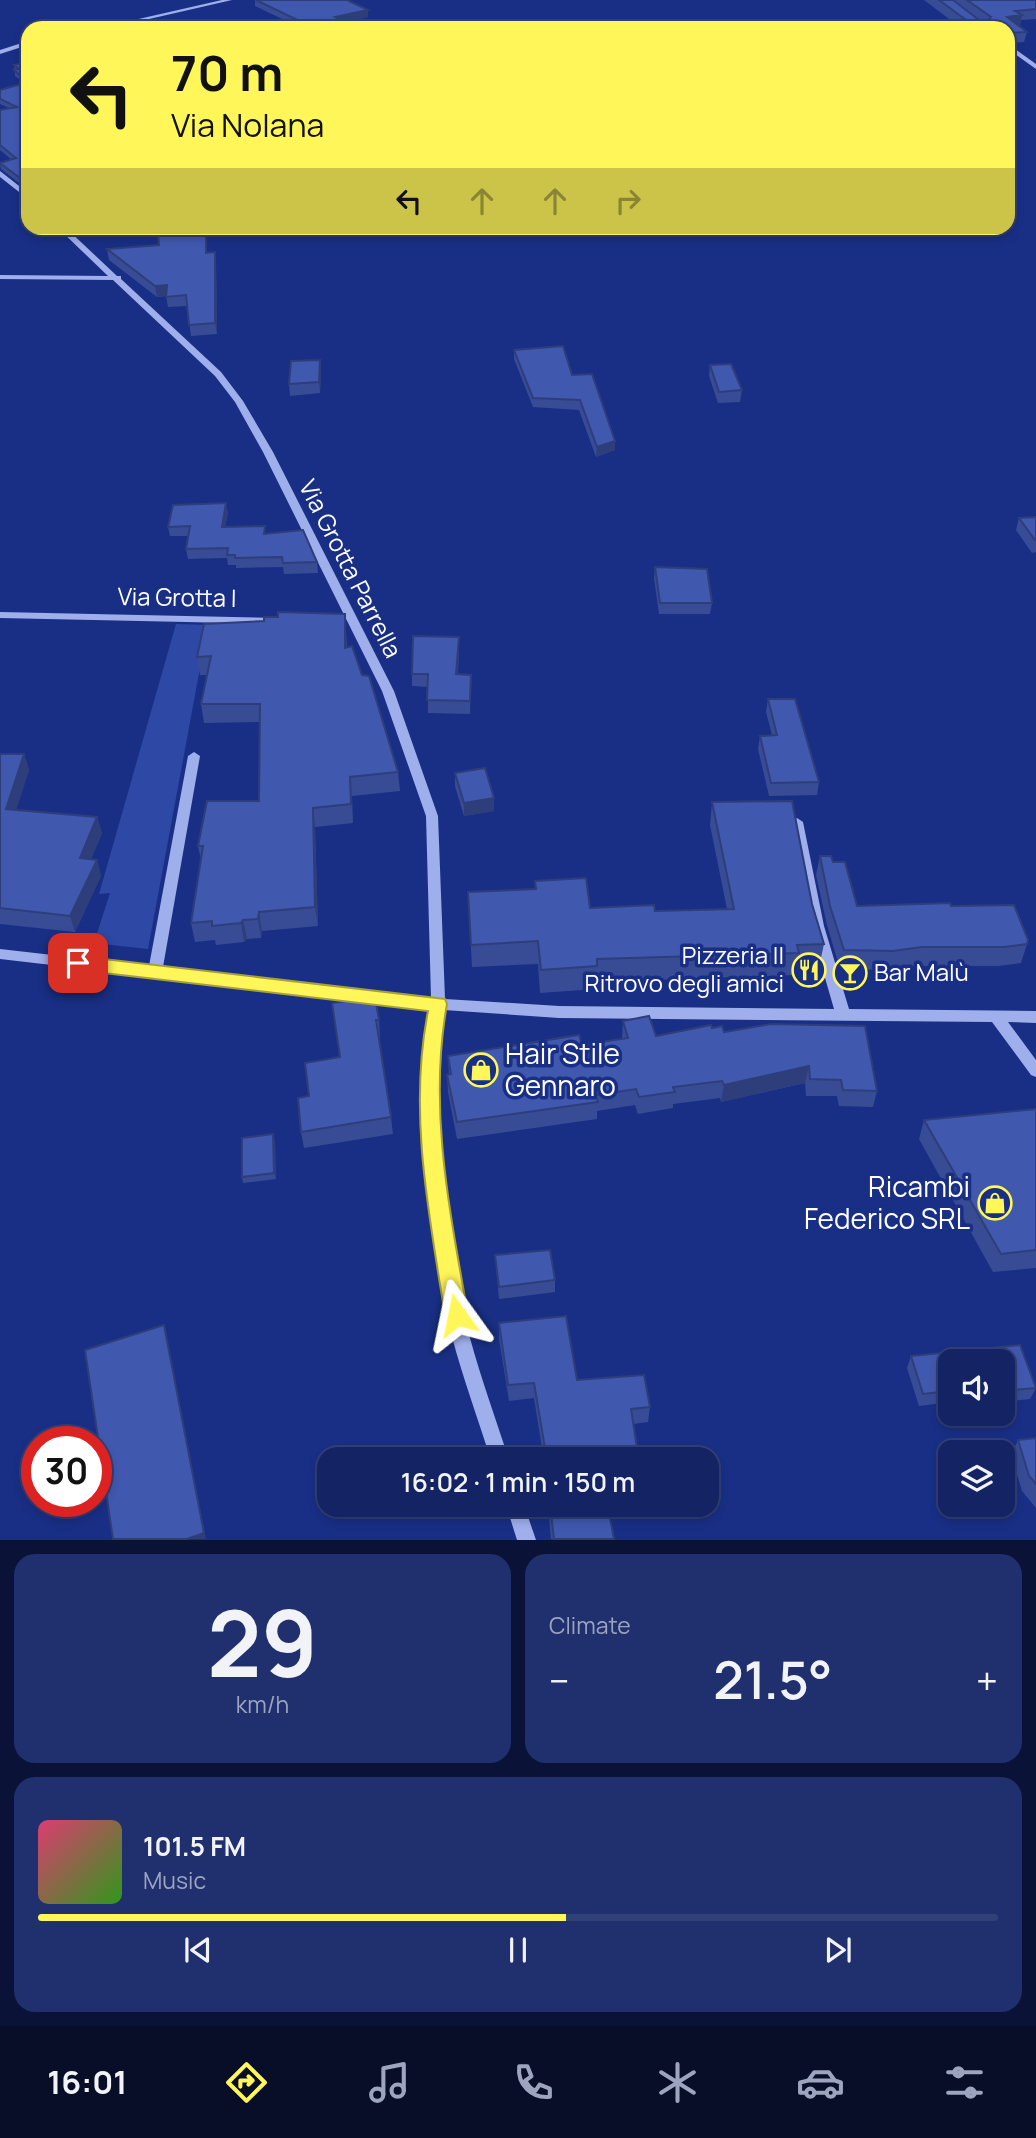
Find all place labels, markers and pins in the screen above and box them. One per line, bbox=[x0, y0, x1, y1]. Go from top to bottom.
pin bbox=[48, 933, 108, 993]
place label: Pizzeria Il Ritrovo degli amici bbox=[585, 938, 784, 999]
restaurant icon: Pizzeria Il Ritrovo degli amici bbox=[790, 951, 828, 989]
bar icon: Bar Malù bbox=[831, 954, 869, 992]
place label: Bar Malù bbox=[874, 955, 969, 988]
place label: Hair Stile Gennaro bbox=[505, 1034, 620, 1104]
shop icon: Hair Stile Gennaro bbox=[462, 1051, 500, 1089]
place label: Ricambi Federico SRL bbox=[804, 1167, 970, 1237]
shop icon: Ricambi Federico SRL bbox=[976, 1184, 1014, 1222]

